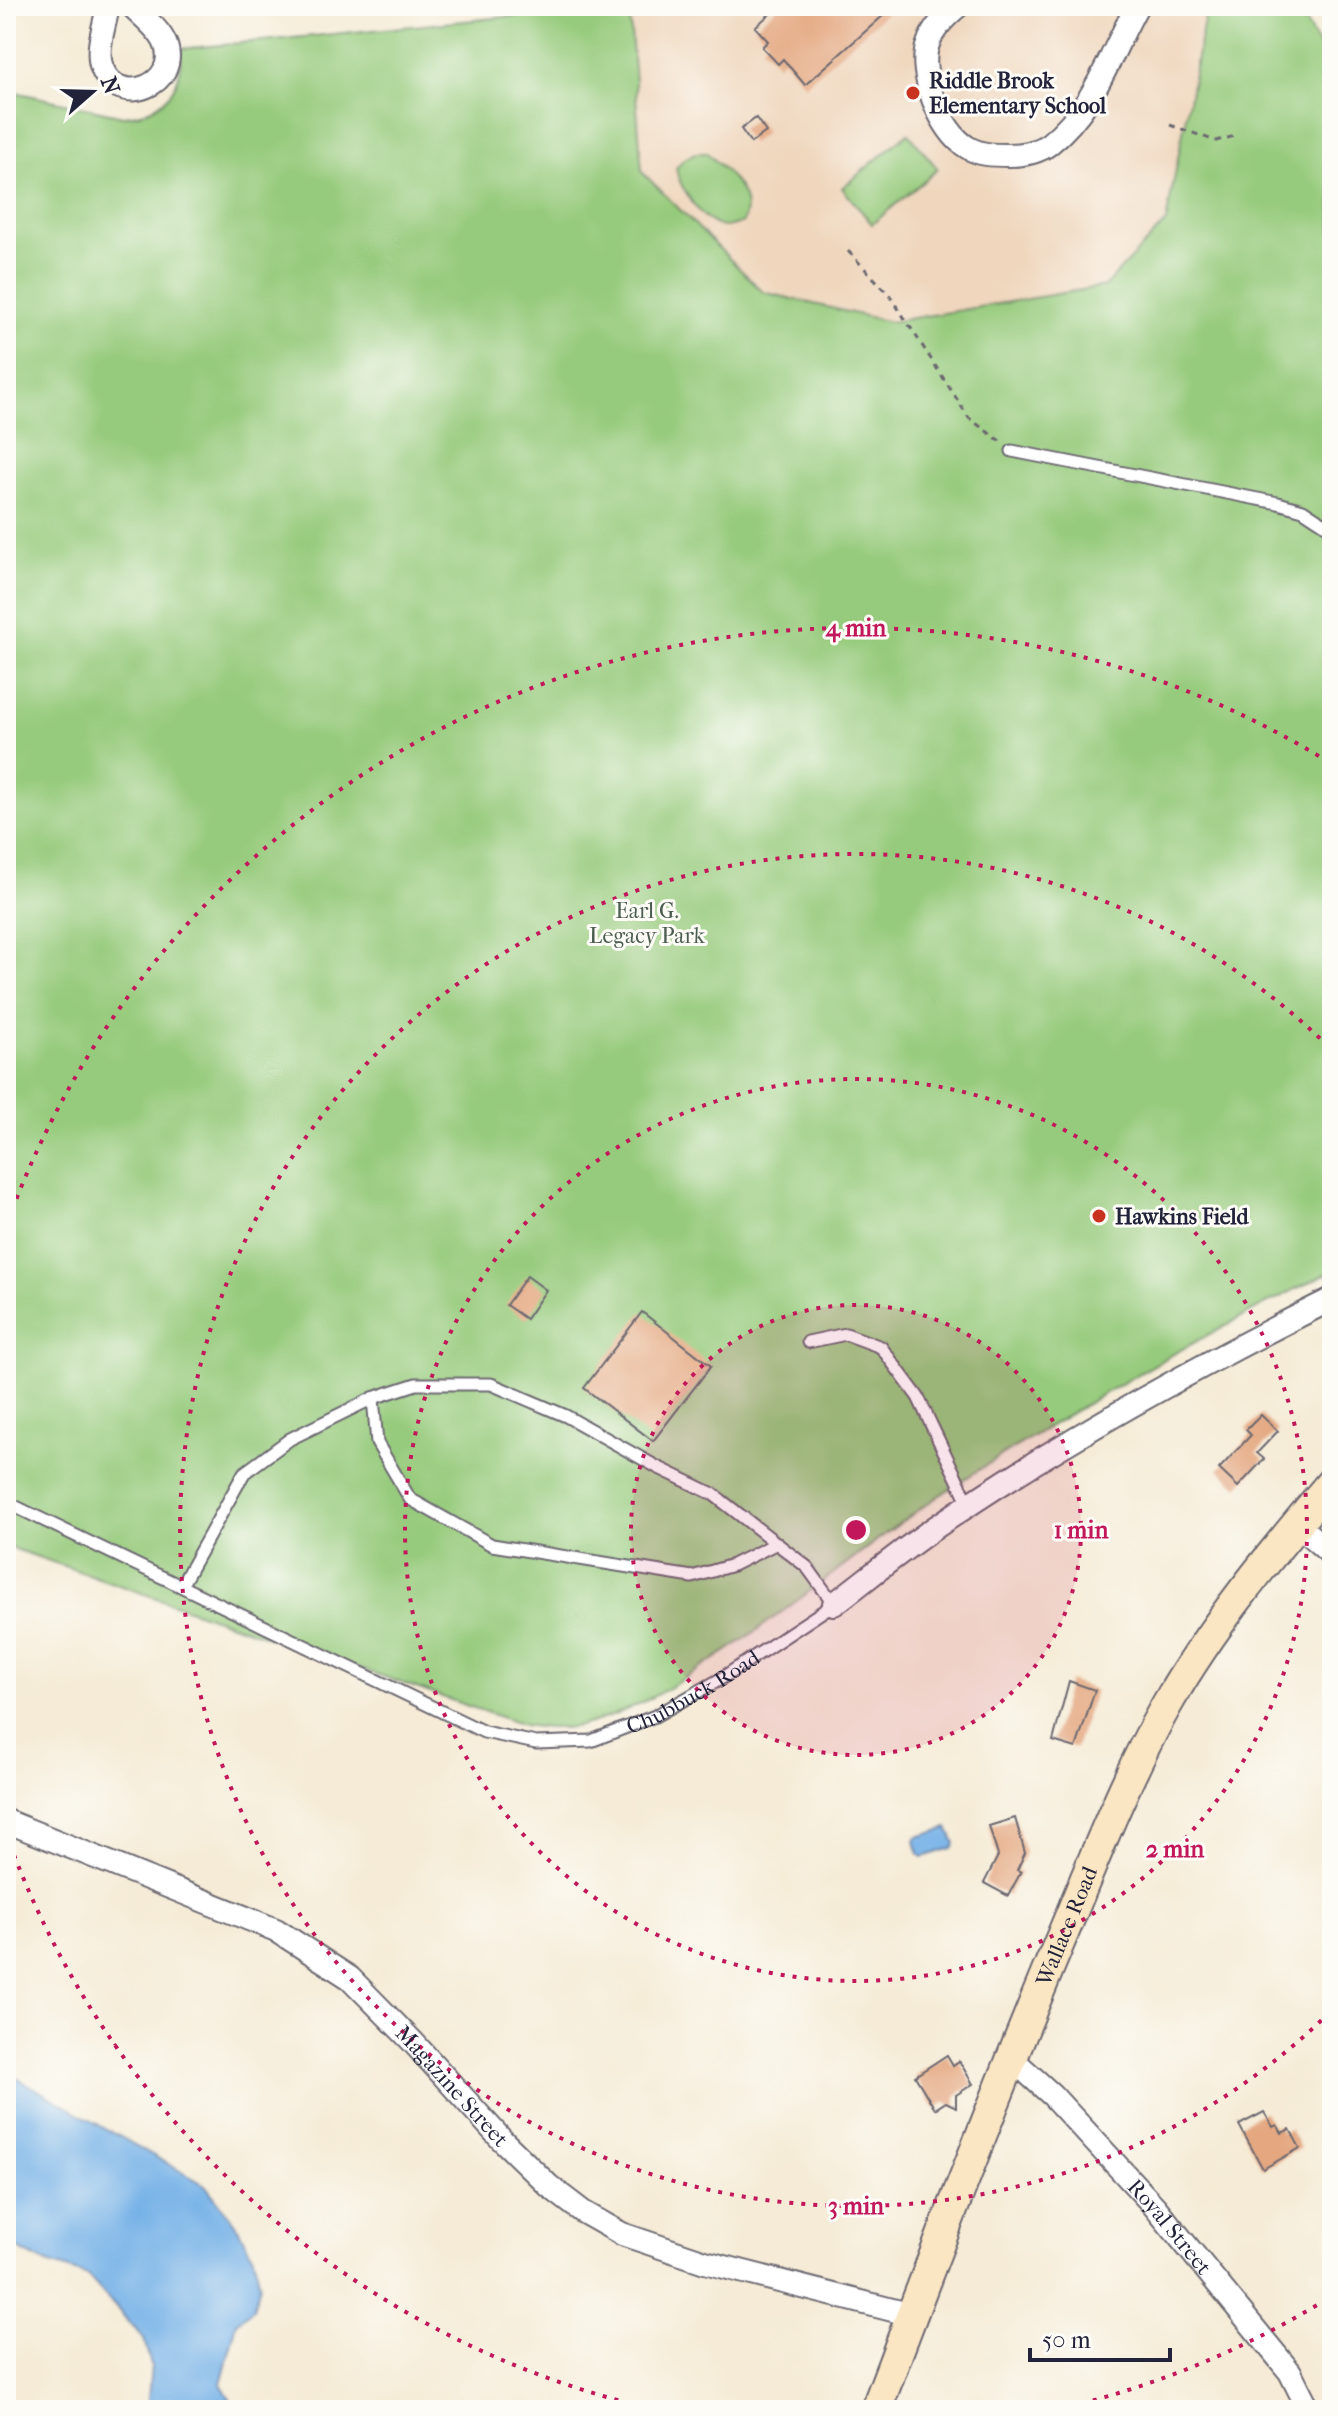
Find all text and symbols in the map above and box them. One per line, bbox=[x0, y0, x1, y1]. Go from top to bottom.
north arrow bbox=[52, 52, 132, 132]
place label: Riddle Brook Elementary School bbox=[929, 68, 1107, 119]
text: N bbox=[95, 73, 125, 98]
marker: Riddle Brook Elementary School bbox=[904, 84, 922, 102]
text: 4 min bbox=[825, 614, 887, 643]
park label: Earl G. Legacy Park bbox=[589, 898, 706, 949]
place label: Hawkins Field bbox=[1115, 1204, 1250, 1230]
marker: Hawkins Field bbox=[1090, 1207, 1108, 1225]
centre of rings bbox=[842, 1516, 870, 1544]
text: 1 min bbox=[1054, 1516, 1109, 1544]
street label: Chubbuck Road bbox=[623, 1644, 766, 1740]
text: 2 min bbox=[1146, 1835, 1205, 1863]
street label: Wallace Road bbox=[1030, 1862, 1104, 1991]
street label: Magazine Street bbox=[390, 2020, 514, 2152]
street label: Royal Street bbox=[1122, 2174, 1217, 2280]
text: 3 min bbox=[828, 2192, 885, 2220]
scale bar bbox=[1030, 2312, 1170, 2362]
text: 50 m bbox=[1042, 2326, 1091, 2354]

